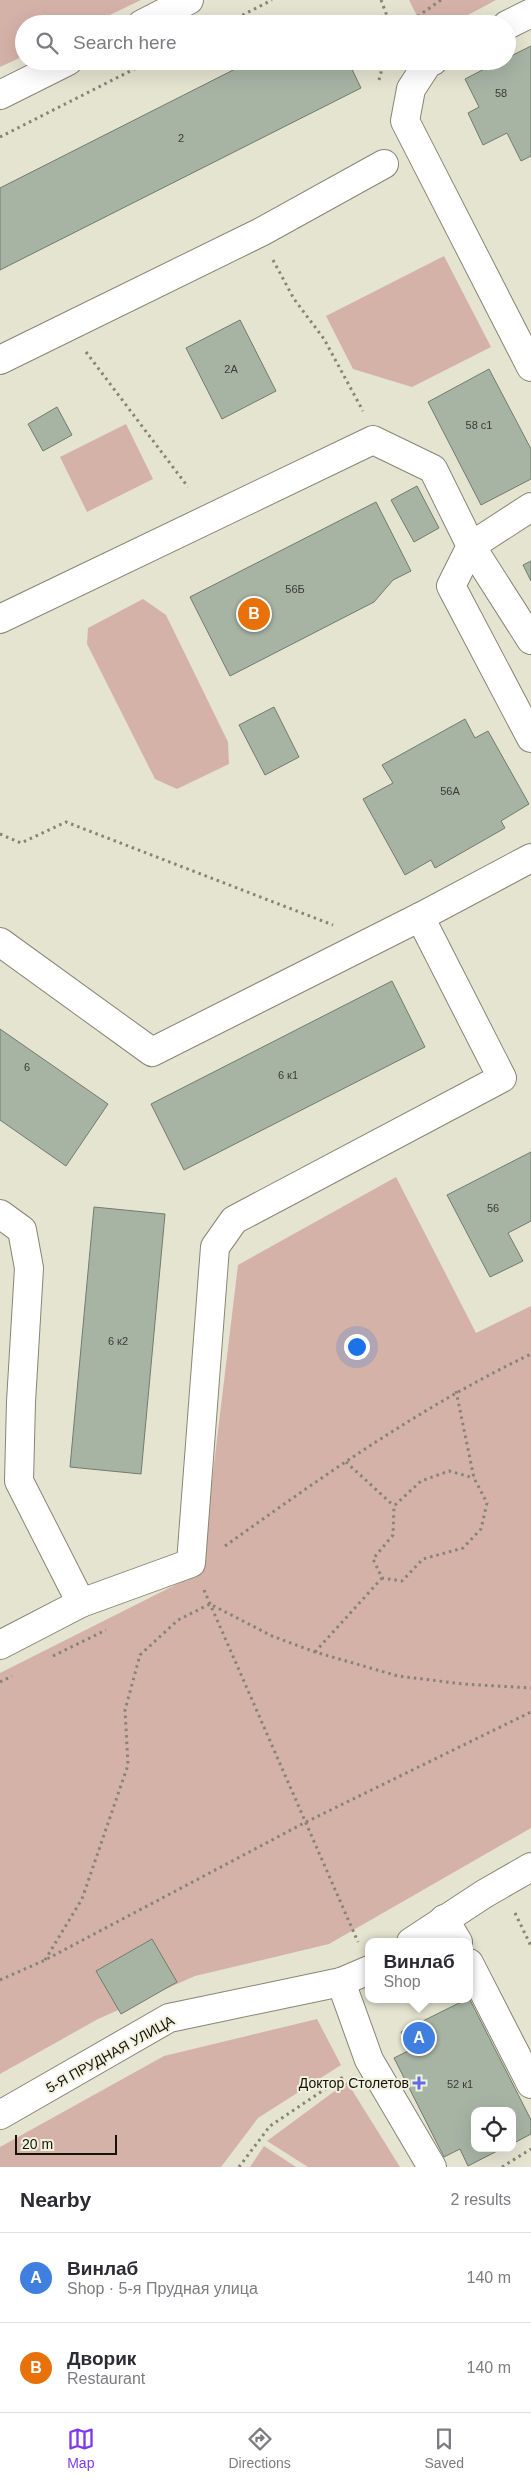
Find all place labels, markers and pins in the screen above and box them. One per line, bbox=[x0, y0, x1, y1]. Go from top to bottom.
pin: B bbox=[238, 595, 270, 633]
pin: A bbox=[403, 2019, 435, 2057]
place label: Доктор Столетов bbox=[299, 2075, 409, 2091]
marker: Доктор Столетов bbox=[413, 2077, 425, 2089]

